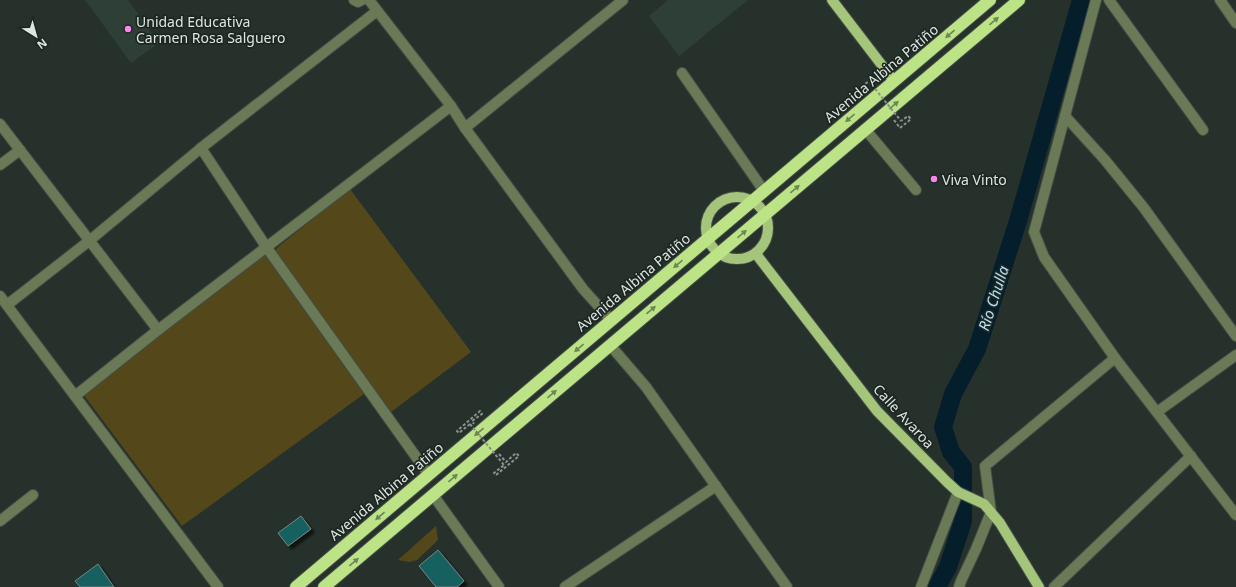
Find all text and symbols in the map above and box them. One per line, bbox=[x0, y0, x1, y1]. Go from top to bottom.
place label: Unidad Educativa Carmen Rosa Salguero bbox=[136, 12, 285, 47]
north arrow bbox=[16, 16, 56, 56]
one-way arrow bbox=[988, 17, 999, 26]
street label: Avenida Albina Patiño bbox=[820, 20, 942, 126]
marker: Unidad Educativa Carmen Rosa Salguero bbox=[123, 24, 133, 34]
one-way arrow bbox=[944, 30, 955, 39]
text: N bbox=[34, 36, 50, 53]
one-way arrow bbox=[889, 101, 900, 110]
one-way arrow bbox=[845, 113, 856, 122]
place label: Viva Vinto bbox=[942, 170, 1007, 189]
marker: Viva Vinto bbox=[929, 174, 939, 184]
one-way arrow bbox=[789, 184, 800, 193]
street label: Avenida Albina Patiño bbox=[572, 229, 694, 335]
one-way arrow bbox=[737, 229, 747, 238]
one-way arrow bbox=[672, 259, 683, 268]
water label: Río Chulla bbox=[973, 262, 1013, 333]
one-way arrow bbox=[646, 306, 657, 315]
one-way arrow bbox=[573, 343, 584, 352]
street label: Calle Avaroa bbox=[869, 380, 939, 452]
one-way arrow bbox=[547, 390, 558, 399]
one-way arrow bbox=[474, 427, 485, 436]
street label: Avenida Albina Patiño bbox=[325, 438, 447, 544]
one-way arrow bbox=[448, 473, 458, 482]
one-way arrow bbox=[375, 511, 385, 520]
one-way arrow bbox=[348, 557, 359, 566]

